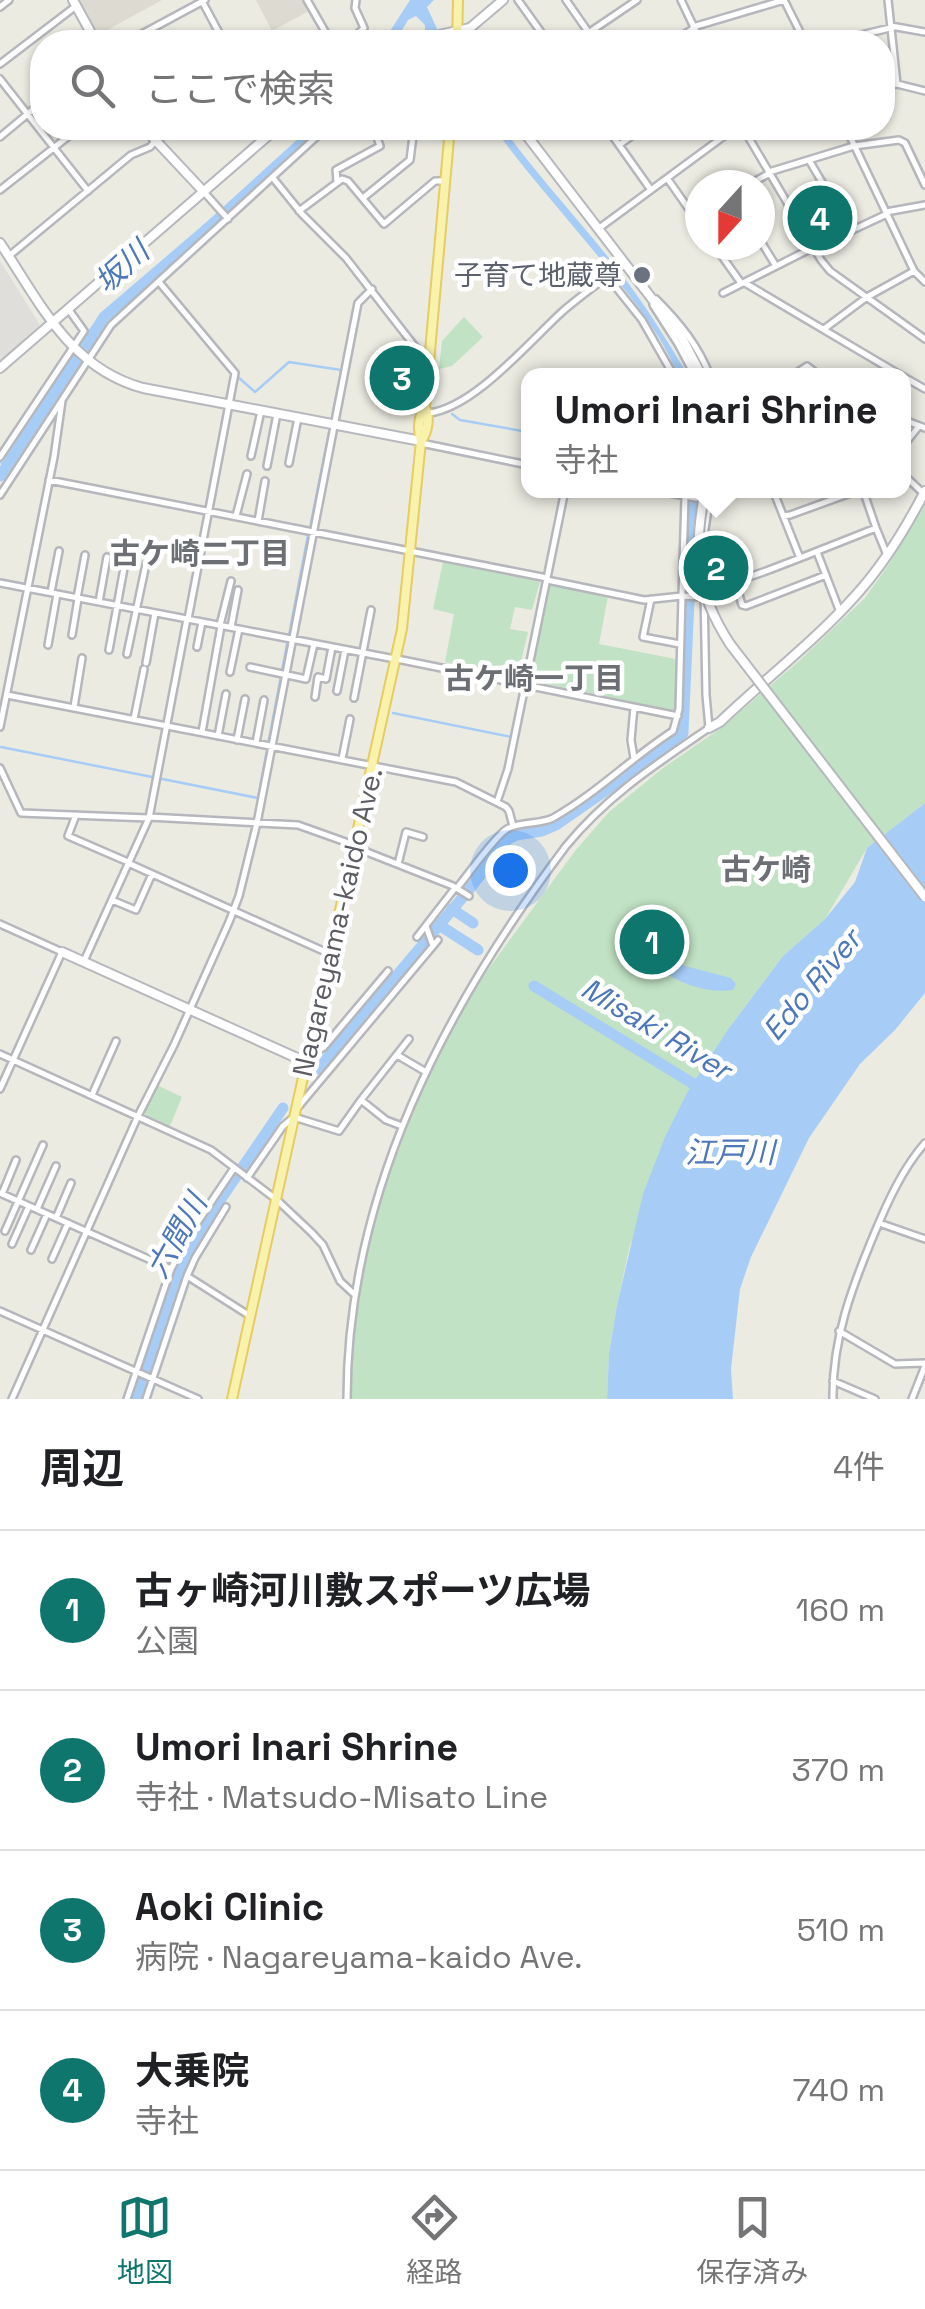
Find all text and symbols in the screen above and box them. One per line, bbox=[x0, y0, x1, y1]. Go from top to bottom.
search box bbox=[30, 30, 895, 140]
icon: search bbox=[65, 58, 120, 113]
text: ここで検索 bbox=[145, 65, 335, 113]
north arrow bbox=[685, 170, 775, 260]
pin: 4 bbox=[788, 180, 852, 256]
water label: 坂川 bbox=[86, 230, 159, 301]
place label: 子育て地蔵尊 bbox=[454, 257, 622, 293]
marker: 子育て地蔵尊 bbox=[631, 264, 653, 286]
pin: 3 bbox=[370, 340, 434, 416]
popup bbox=[521, 368, 911, 498]
text: Umori Inari Shrine bbox=[554, 386, 878, 434]
text: 寺社 bbox=[554, 440, 618, 480]
pin: 2 bbox=[684, 530, 748, 606]
district label: 古ケ崎二丁目 bbox=[110, 534, 290, 573]
district label: 古ケ崎一丁目 bbox=[444, 659, 624, 698]
street label: Nagareyama-kaido Ave. bbox=[284, 764, 390, 1080]
your location bbox=[485, 845, 536, 896]
district label: 古ケ崎 bbox=[721, 850, 811, 889]
pin: 1 bbox=[620, 904, 684, 980]
water label: Edo River bbox=[754, 919, 871, 1048]
water label: Misaki River bbox=[574, 969, 741, 1090]
water label: 江戸川 bbox=[685, 1133, 778, 1172]
water label: 六間川 bbox=[138, 1184, 217, 1285]
text: 周辺 bbox=[40, 1442, 124, 1495]
text: 4件 bbox=[833, 1447, 885, 1487]
text: 古ヶ崎河川敷スポーツ広場 bbox=[135, 1567, 590, 1615]
text: 1 bbox=[65, 1590, 80, 1630]
text: 160 m bbox=[796, 1590, 885, 1630]
text: 公園 bbox=[135, 1621, 199, 1661]
text: Umori Inari Shrine bbox=[135, 1723, 458, 1771]
text: 2 bbox=[63, 1750, 82, 1790]
text: 370 m bbox=[792, 1750, 885, 1790]
text: 寺社 · Matsudo-Misato Line bbox=[135, 1777, 548, 1817]
text: Aoki Clinic bbox=[135, 1883, 324, 1931]
text: 3 bbox=[63, 1910, 82, 1950]
text: 510 m bbox=[797, 1910, 885, 1950]
text: 病院 · Nagareyama-kaido Ave. bbox=[135, 1937, 582, 1977]
text: 大乗院 bbox=[135, 2047, 249, 2095]
text: 4 bbox=[62, 2070, 83, 2110]
text: 740 m bbox=[793, 2070, 885, 2110]
text: 寺社 bbox=[135, 2101, 199, 2141]
tab: 地図 bbox=[117, 2190, 173, 2290]
tab: 経路 bbox=[406, 2190, 462, 2290]
tab: 保存済み bbox=[696, 2190, 808, 2290]

